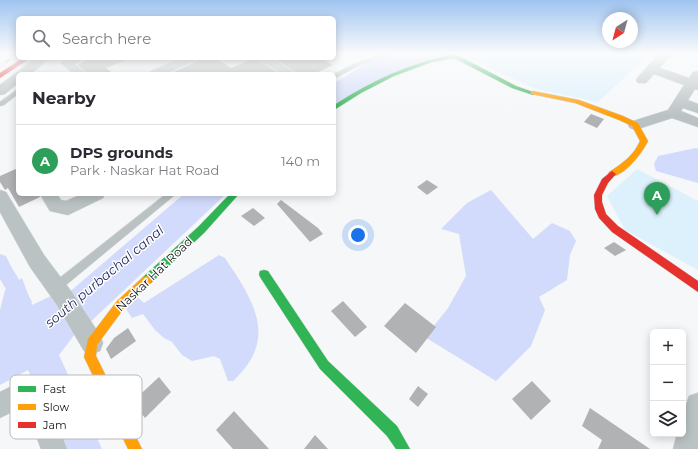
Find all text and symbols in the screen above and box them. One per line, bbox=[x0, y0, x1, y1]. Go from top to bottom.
north arrow bbox=[602, 12, 638, 48]
search box bbox=[16, 16, 336, 60]
icon: search bbox=[30, 27, 52, 49]
text: Search here bbox=[62, 29, 151, 48]
text: Nearby bbox=[32, 88, 96, 108]
text: DPS grounds bbox=[70, 143, 173, 162]
text: A bbox=[40, 153, 50, 169]
text: 140 m bbox=[281, 153, 320, 169]
text: Park · Naskar Hat Road bbox=[70, 162, 219, 178]
pin: A bbox=[644, 182, 670, 215]
water label: south purbachal canal bbox=[41, 221, 167, 331]
your location bbox=[348, 225, 368, 245]
street label: Naskar Hat Road bbox=[112, 234, 196, 314]
map controls bbox=[650, 329, 686, 437]
button: + bbox=[650, 329, 686, 365]
button: − bbox=[650, 365, 686, 401]
legend bbox=[10, 375, 142, 439]
text: Fast bbox=[43, 382, 67, 396]
text: Slow bbox=[43, 400, 69, 414]
button: layers bbox=[650, 401, 686, 437]
text: Jam bbox=[42, 418, 67, 432]

